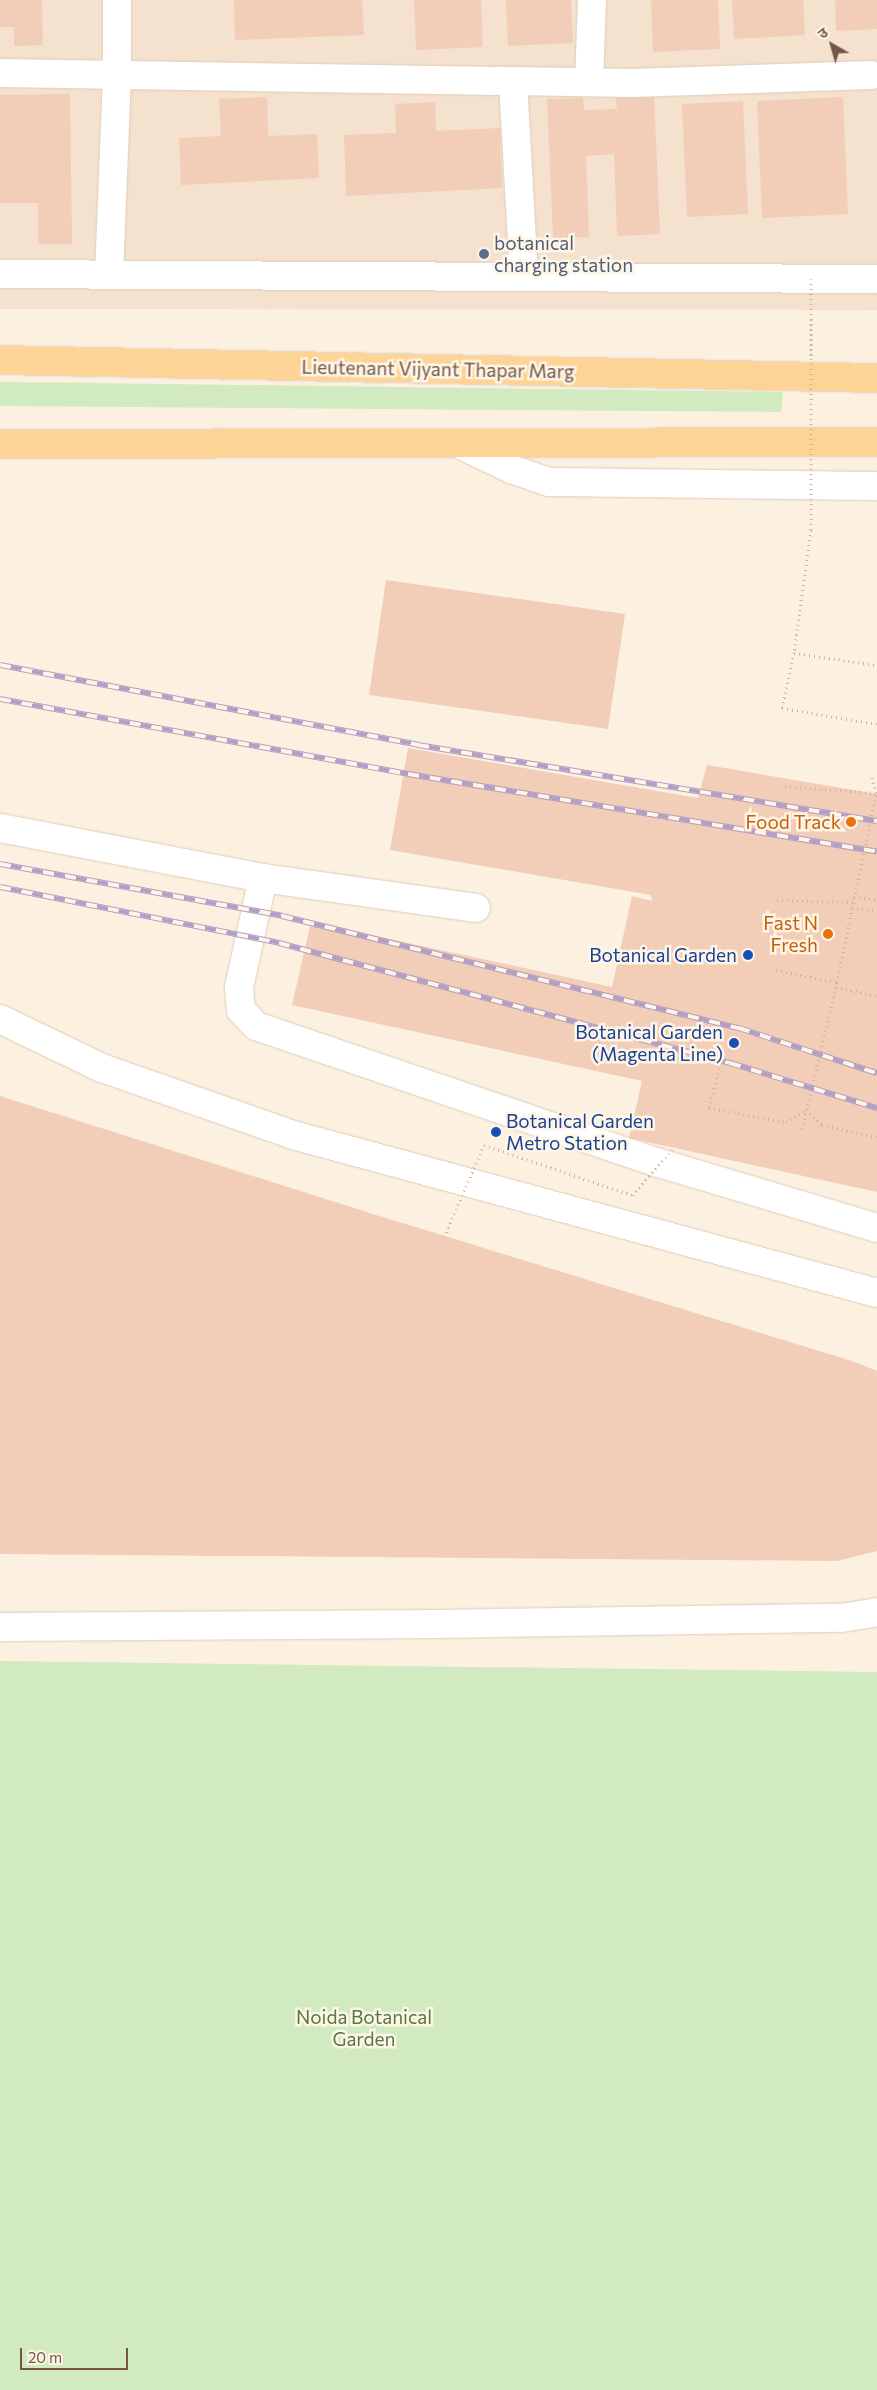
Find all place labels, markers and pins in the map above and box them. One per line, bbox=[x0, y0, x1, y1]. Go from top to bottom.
place label: botanical charging station bbox=[494, 232, 633, 276]
marker: botanical charging station bbox=[478, 248, 490, 260]
place label: Food Track bbox=[746, 811, 841, 833]
marker: Food Track bbox=[845, 816, 857, 828]
place label: Fast N Fresh bbox=[763, 912, 818, 956]
marker: Fast N Fresh bbox=[822, 928, 834, 940]
place label: Botanical Garden bbox=[589, 944, 737, 966]
marker: Botanical Garden bbox=[741, 948, 755, 962]
place label: Botanical Garden (Magenta Line) bbox=[575, 1021, 723, 1065]
marker: Botanical Garden (Magenta Line) bbox=[727, 1036, 741, 1050]
place label: Botanical Garden Metro Station bbox=[506, 1110, 654, 1154]
marker: Botanical Garden Metro Station bbox=[490, 1126, 502, 1138]

